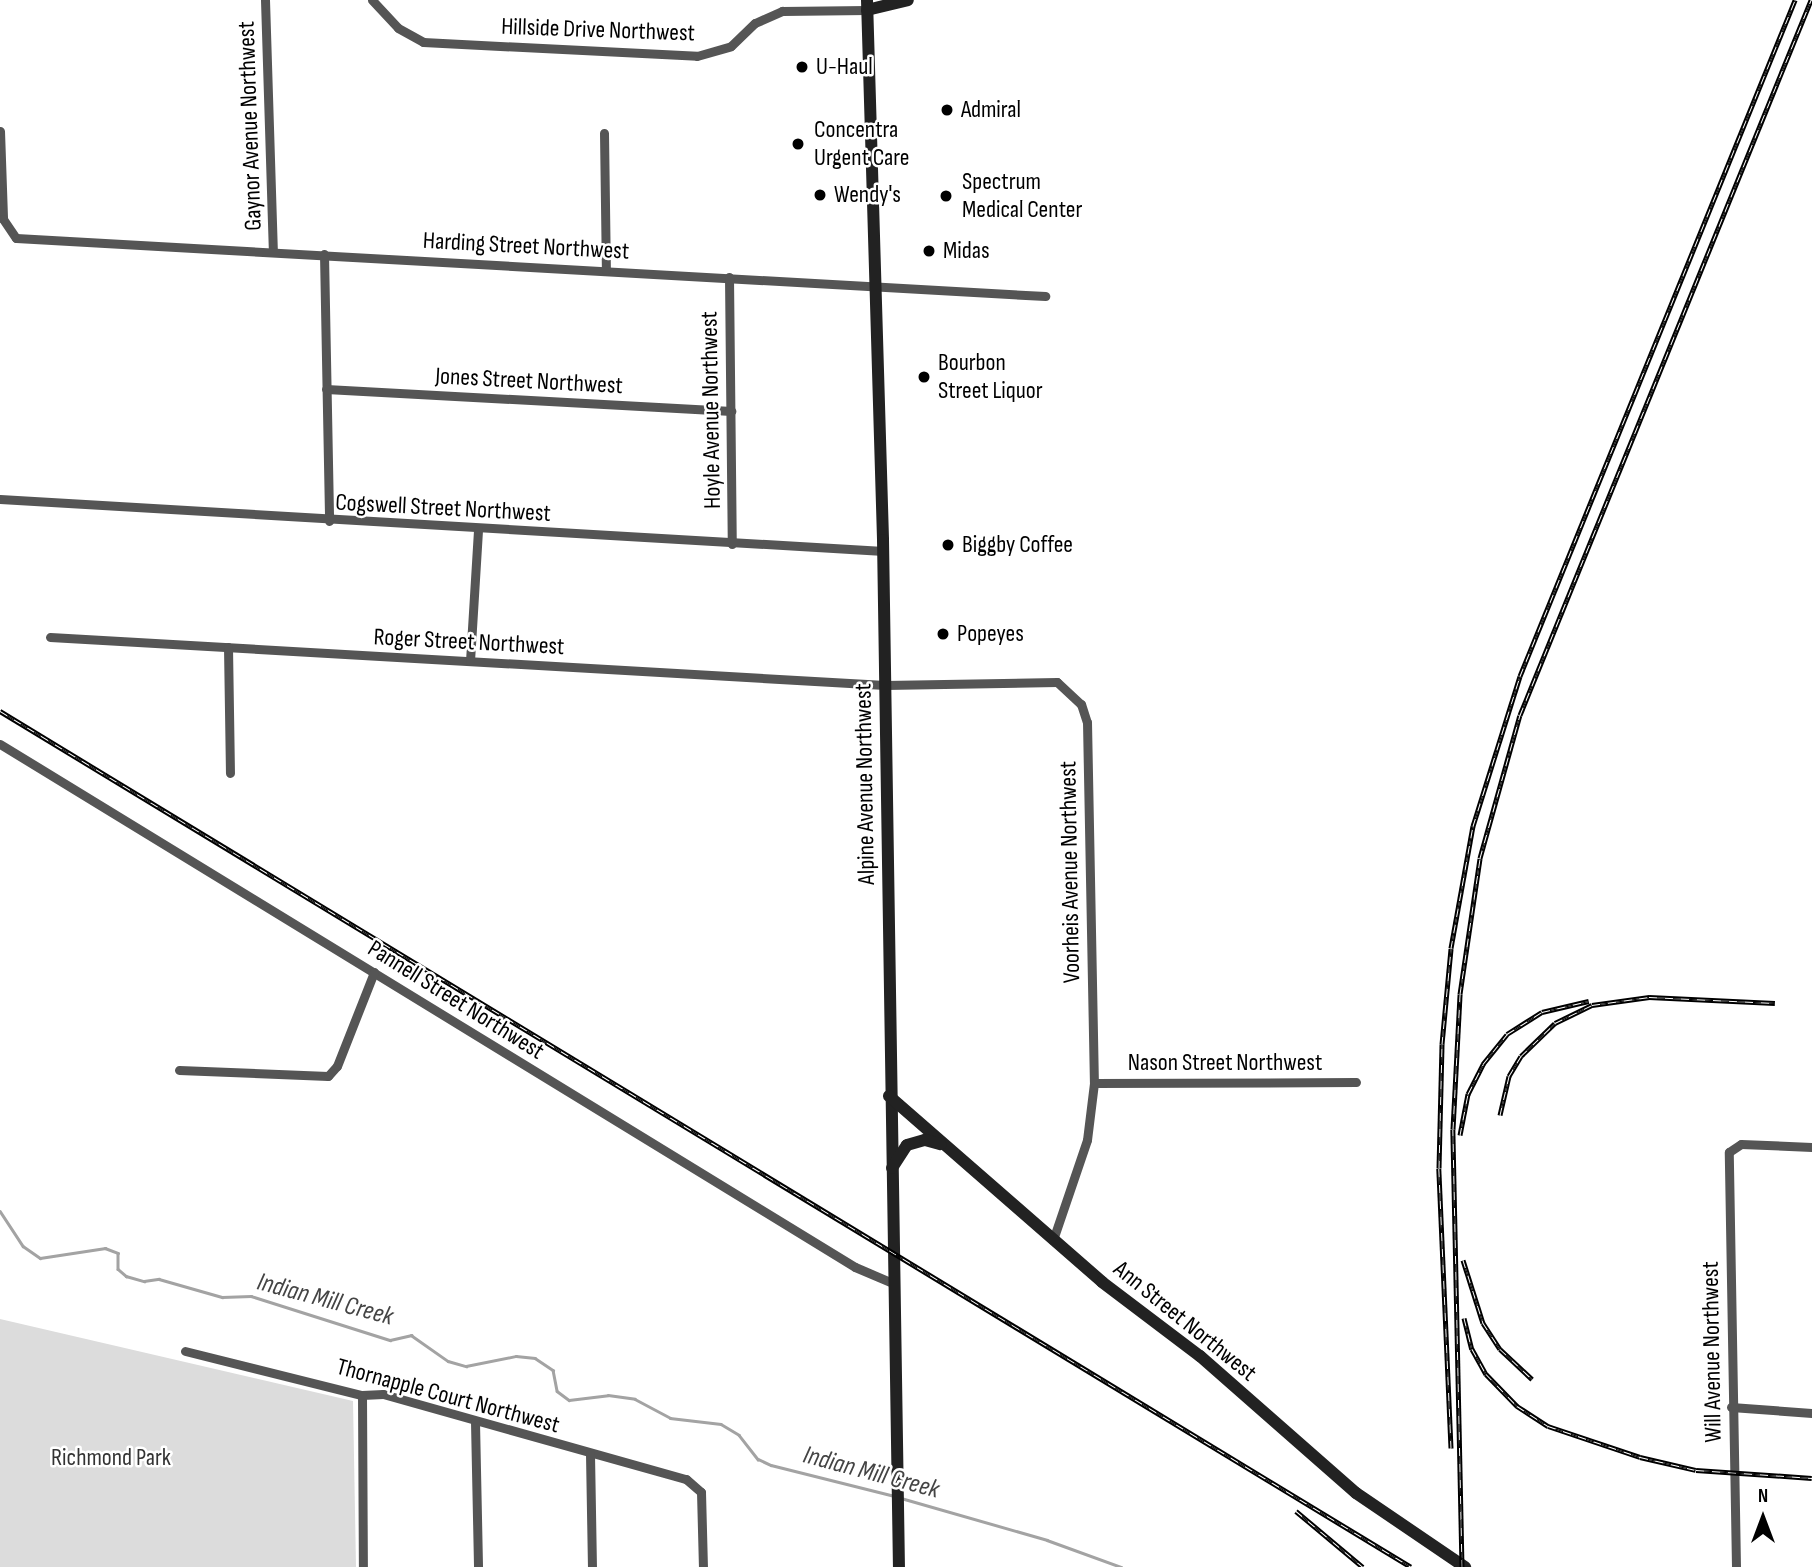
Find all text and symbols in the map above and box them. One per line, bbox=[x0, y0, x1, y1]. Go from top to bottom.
street label: Hillside Drive Northwest bbox=[501, 12, 695, 48]
street label: Gaynor Avenue Northwest bbox=[232, 21, 268, 231]
place label: U-Haul bbox=[816, 53, 873, 81]
marker: U-Haul bbox=[794, 59, 810, 75]
place label: Admiral bbox=[961, 96, 1021, 124]
marker: Admiral bbox=[939, 102, 955, 118]
place label: Concentra Urgent Care bbox=[814, 116, 909, 172]
marker: Concentra Urgent Care bbox=[788, 134, 808, 154]
place label: Spectrum Medical Center bbox=[962, 168, 1082, 224]
place label: Wendy's bbox=[834, 181, 901, 209]
marker: Spectrum Medical Center bbox=[936, 186, 956, 206]
marker: Wendy's bbox=[812, 187, 828, 203]
street label: Harding Street Northwest bbox=[422, 226, 630, 266]
place label: Midas bbox=[943, 237, 990, 265]
marker: Midas bbox=[921, 243, 937, 259]
street label: Hoyle Avenue Northwest bbox=[695, 311, 727, 509]
place label: Bourbon Street Liquor bbox=[938, 349, 1043, 405]
street label: Jones Street Northwest bbox=[435, 362, 623, 400]
marker: Bourbon Street Liquor bbox=[916, 369, 932, 385]
street label: Cogswell Street Northwest bbox=[335, 488, 551, 528]
place label: Biggby Coffee bbox=[962, 531, 1073, 559]
marker: Biggby Coffee bbox=[940, 537, 956, 553]
place label: Popeyes bbox=[957, 620, 1024, 648]
street label: Roger Street Northwest bbox=[373, 623, 565, 661]
marker: Popeyes bbox=[935, 626, 951, 642]
street label: Alpine Avenue Northwest bbox=[849, 683, 881, 885]
street label: Voorheis Avenue Northwest bbox=[1054, 761, 1086, 983]
street label: Pannell Street Northwest bbox=[363, 934, 549, 1066]
street label: Nason Street Northwest bbox=[1128, 1049, 1322, 1077]
street label: Ann Street Northwest bbox=[1108, 1255, 1262, 1387]
street label: Will Avenue Northwest bbox=[1696, 1261, 1728, 1443]
water label: Indian Mill Creek bbox=[254, 1267, 396, 1333]
street label: Thornapple Court Northwest bbox=[333, 1352, 563, 1440]
water label: Indian Mill Creek bbox=[800, 1440, 942, 1506]
park label: Richmond Park bbox=[51, 1444, 171, 1472]
north arrow bbox=[1728, 1483, 1798, 1553]
text: N bbox=[1758, 1485, 1768, 1508]

